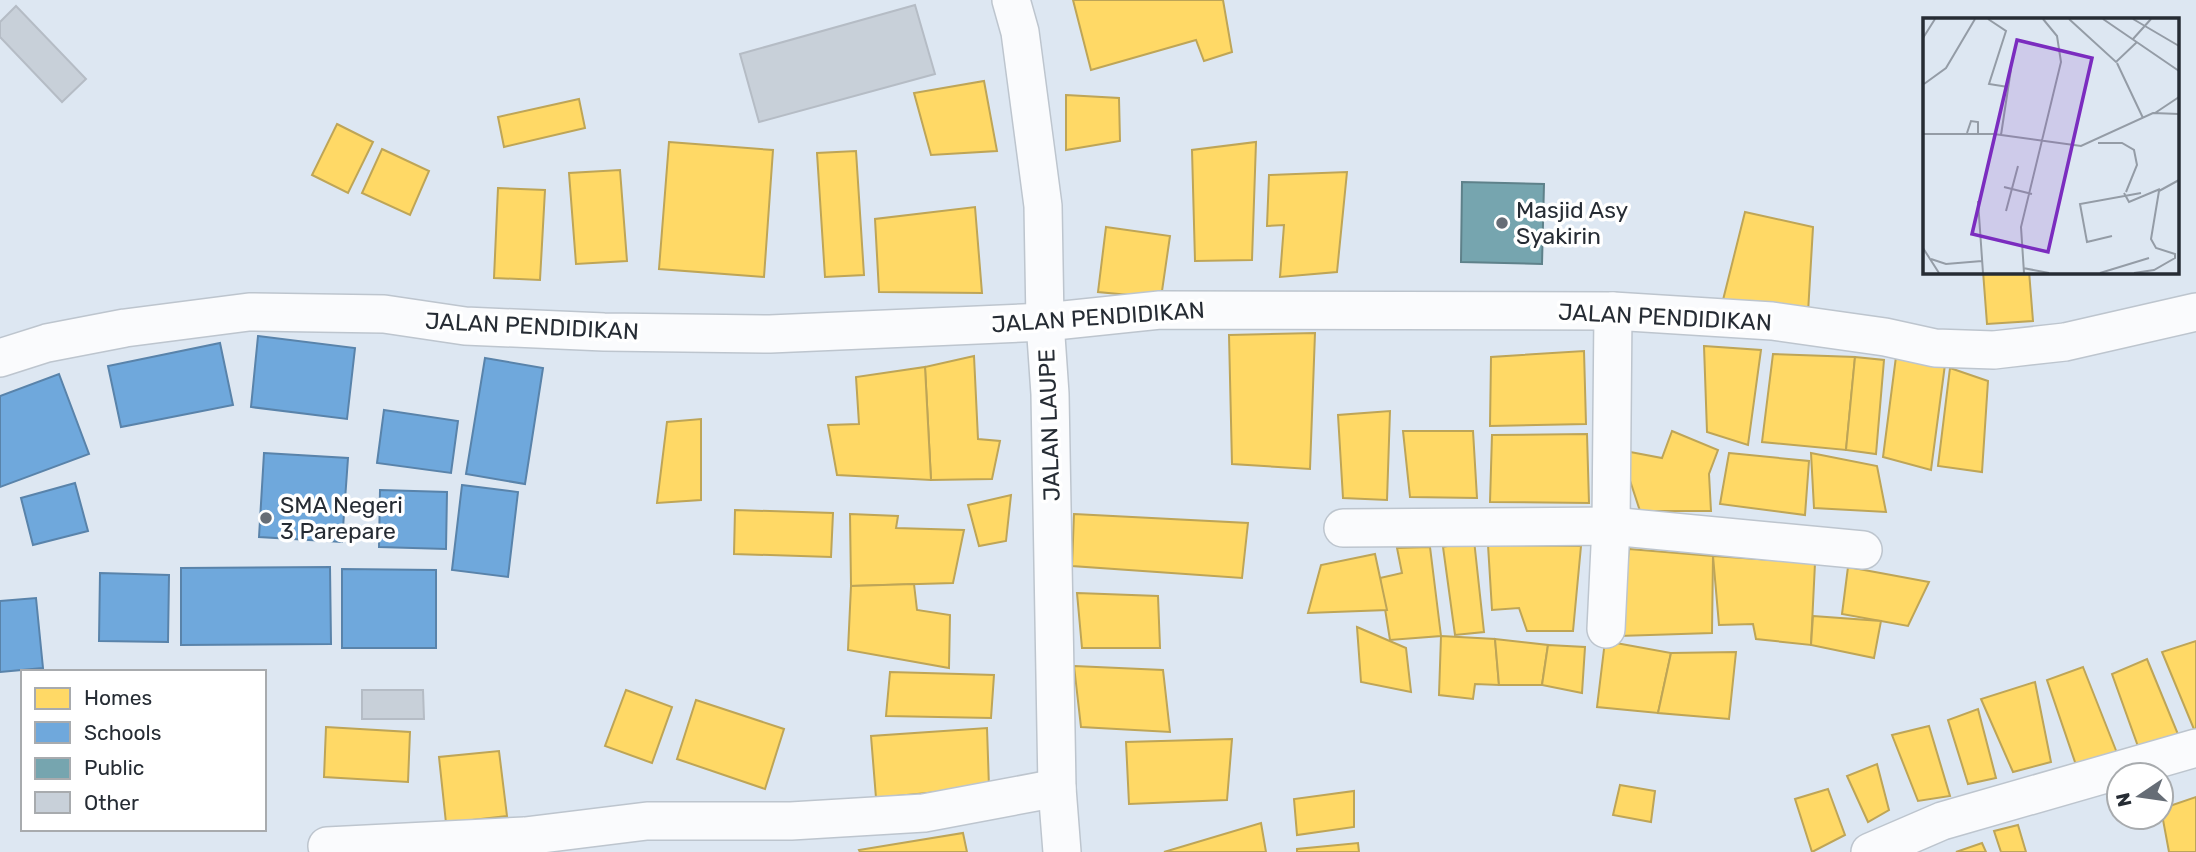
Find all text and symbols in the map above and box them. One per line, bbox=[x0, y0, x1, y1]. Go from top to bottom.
inset map bbox=[1923, 18, 2178, 273]
place label: Masjid Asy Syakirin bbox=[1516, 196, 1629, 250]
marker: Masjid Asy Syakirin bbox=[1494, 215, 1510, 231]
street label: JALAN PENDIDIKAN bbox=[990, 296, 1206, 338]
street label: JALAN PENDIDIKAN bbox=[1557, 297, 1773, 337]
street label: JALAN PENDIDIKAN bbox=[424, 306, 640, 346]
street label: JALAN LAUPE bbox=[1032, 348, 1066, 502]
place label: SMA Negeri 3 Parepare bbox=[280, 491, 403, 545]
marker: SMA Negeri 3 Parepare bbox=[258, 510, 274, 526]
legend bbox=[21, 670, 266, 831]
text: Homes bbox=[84, 685, 152, 710]
text: Schools bbox=[84, 720, 161, 745]
text: Public bbox=[84, 755, 144, 780]
north arrow bbox=[2105, 761, 2175, 831]
text: Other bbox=[84, 790, 139, 815]
text: N bbox=[2111, 790, 2137, 809]

